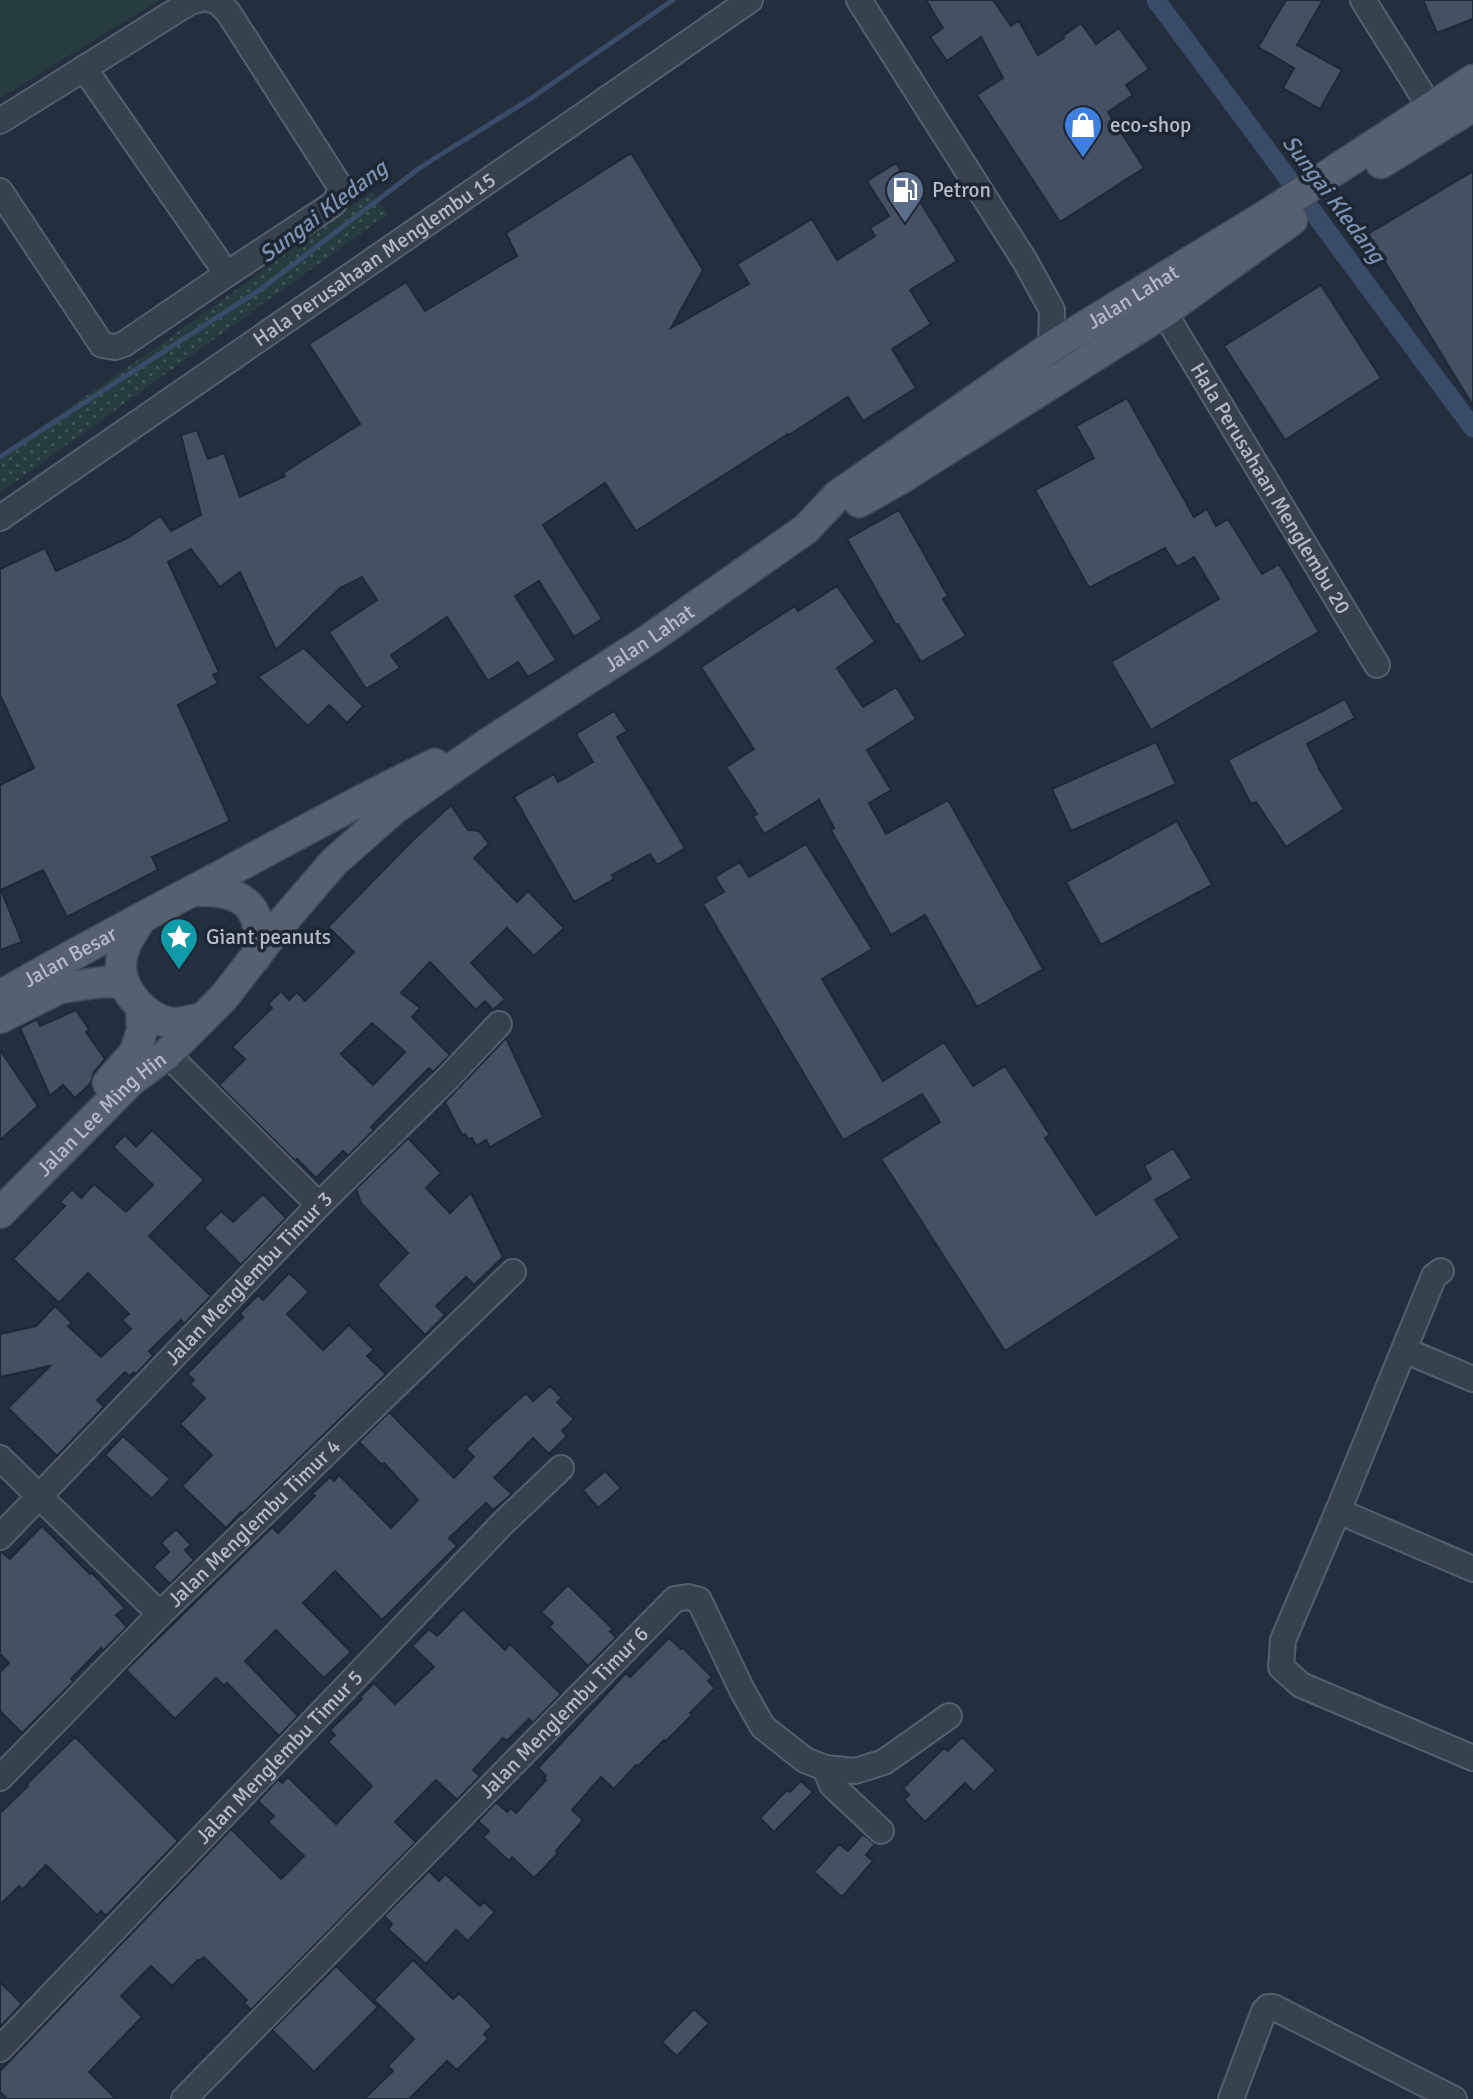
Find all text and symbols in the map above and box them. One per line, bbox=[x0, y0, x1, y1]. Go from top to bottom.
shop icon: eco-shop bbox=[1062, 104, 1104, 159]
place label: eco-shop bbox=[1110, 112, 1191, 138]
water label: Sungai Kledang bbox=[1276, 129, 1392, 271]
water label: Sungai Kledang bbox=[253, 153, 395, 269]
street label: Hala Perusahaan Menglembu 15 bbox=[248, 167, 501, 352]
fuel station icon: Petron bbox=[884, 169, 926, 224]
place label: Petron bbox=[932, 177, 991, 203]
street label: Jalan Lahat bbox=[1082, 259, 1184, 335]
street label: Hala Perusahaan Menglembu 20 bbox=[1185, 358, 1356, 619]
street label: Jalan Lahat bbox=[599, 599, 699, 678]
place icon: Giant peanuts bbox=[158, 916, 200, 971]
street label: Jalan Besar bbox=[18, 920, 121, 993]
place label: Giant peanuts bbox=[206, 924, 331, 950]
street label: Jalan Lee Ming Hin bbox=[31, 1046, 171, 1182]
street label: Jalan Menglembu Timur 3 bbox=[159, 1186, 338, 1370]
street label: Jalan Menglembu Timur 4 bbox=[162, 1433, 346, 1613]
street label: Jalan Menglembu Timur 6 bbox=[474, 1621, 654, 1804]
street label: Jalan Menglembu Timur 5 bbox=[190, 1665, 368, 1849]

